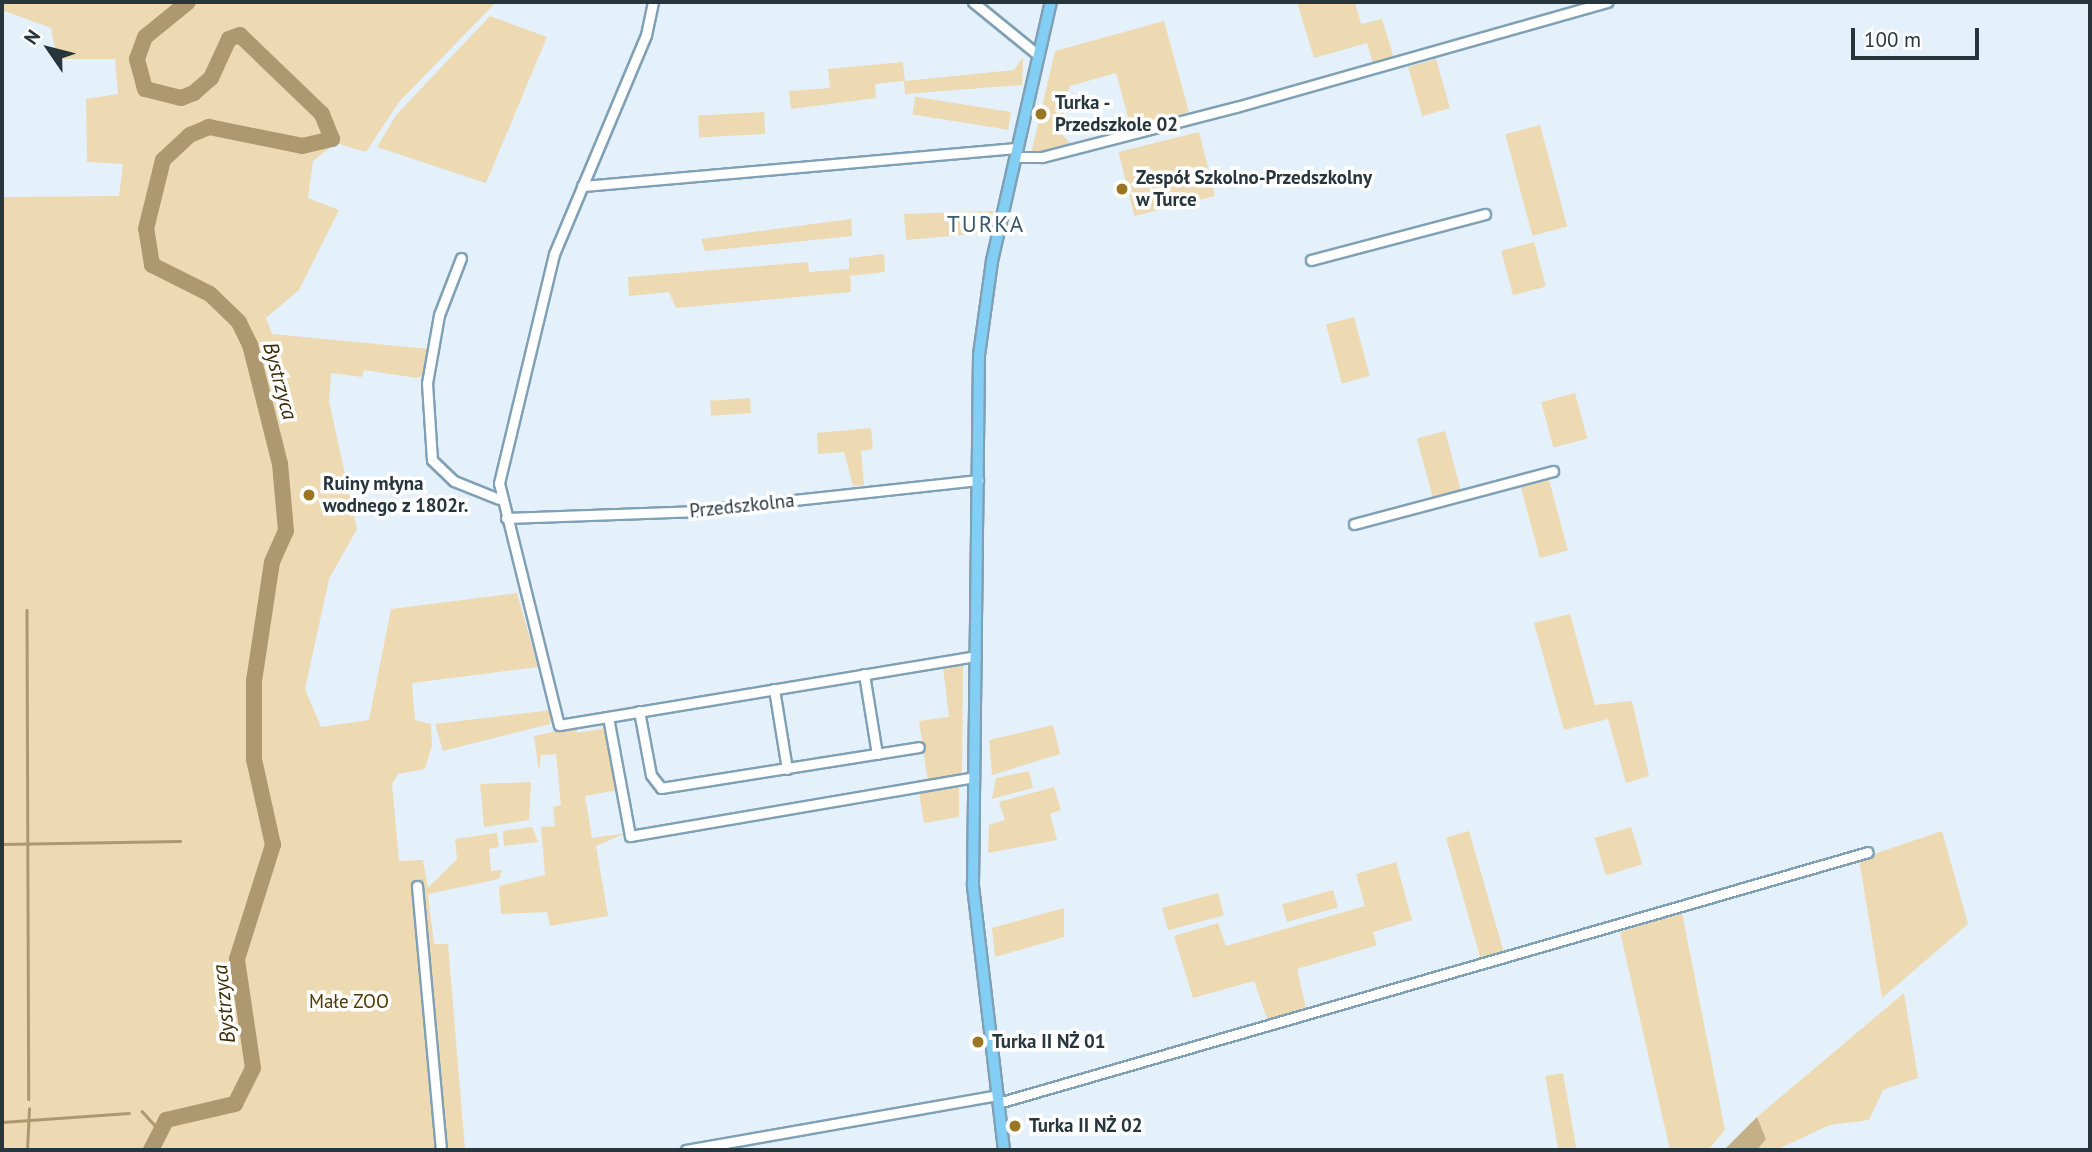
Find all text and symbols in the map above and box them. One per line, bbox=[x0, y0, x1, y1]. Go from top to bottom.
north arrow bbox=[14, 14, 84, 84]
scale bar bbox=[1854, 14, 1982, 58]
text: N bbox=[18, 25, 45, 49]
text: 100 m bbox=[1864, 26, 1921, 53]
place label: Turka - Przedszkole 02 bbox=[1055, 92, 1178, 136]
marker: Turka - Przedszkole 02 bbox=[1033, 106, 1049, 122]
place label: Zespół Szkolno-Przedszkolny w Turce bbox=[1136, 167, 1372, 211]
marker: Zespół Szkolno-Przedszkolny w Turce bbox=[1114, 181, 1130, 197]
district label: TURKA bbox=[948, 210, 1024, 238]
water label: Bystrzyca bbox=[258, 340, 302, 422]
place label: Ruiny młyna wodnego z 1802r. bbox=[323, 473, 469, 517]
marker: Ruiny młyna wodnego z 1802r. bbox=[301, 487, 317, 503]
street label: Przedszkolna bbox=[688, 489, 796, 523]
water label: Bystrzyca bbox=[207, 963, 241, 1045]
park label: Małe ZOO bbox=[309, 991, 389, 1013]
place label: Turka II NŻ 01 bbox=[992, 1031, 1106, 1053]
marker: Turka II NŻ 01 bbox=[970, 1034, 986, 1050]
place label: Turka II NŻ 02 bbox=[1029, 1115, 1143, 1137]
marker: Turka II NŻ 02 bbox=[1007, 1118, 1023, 1134]

